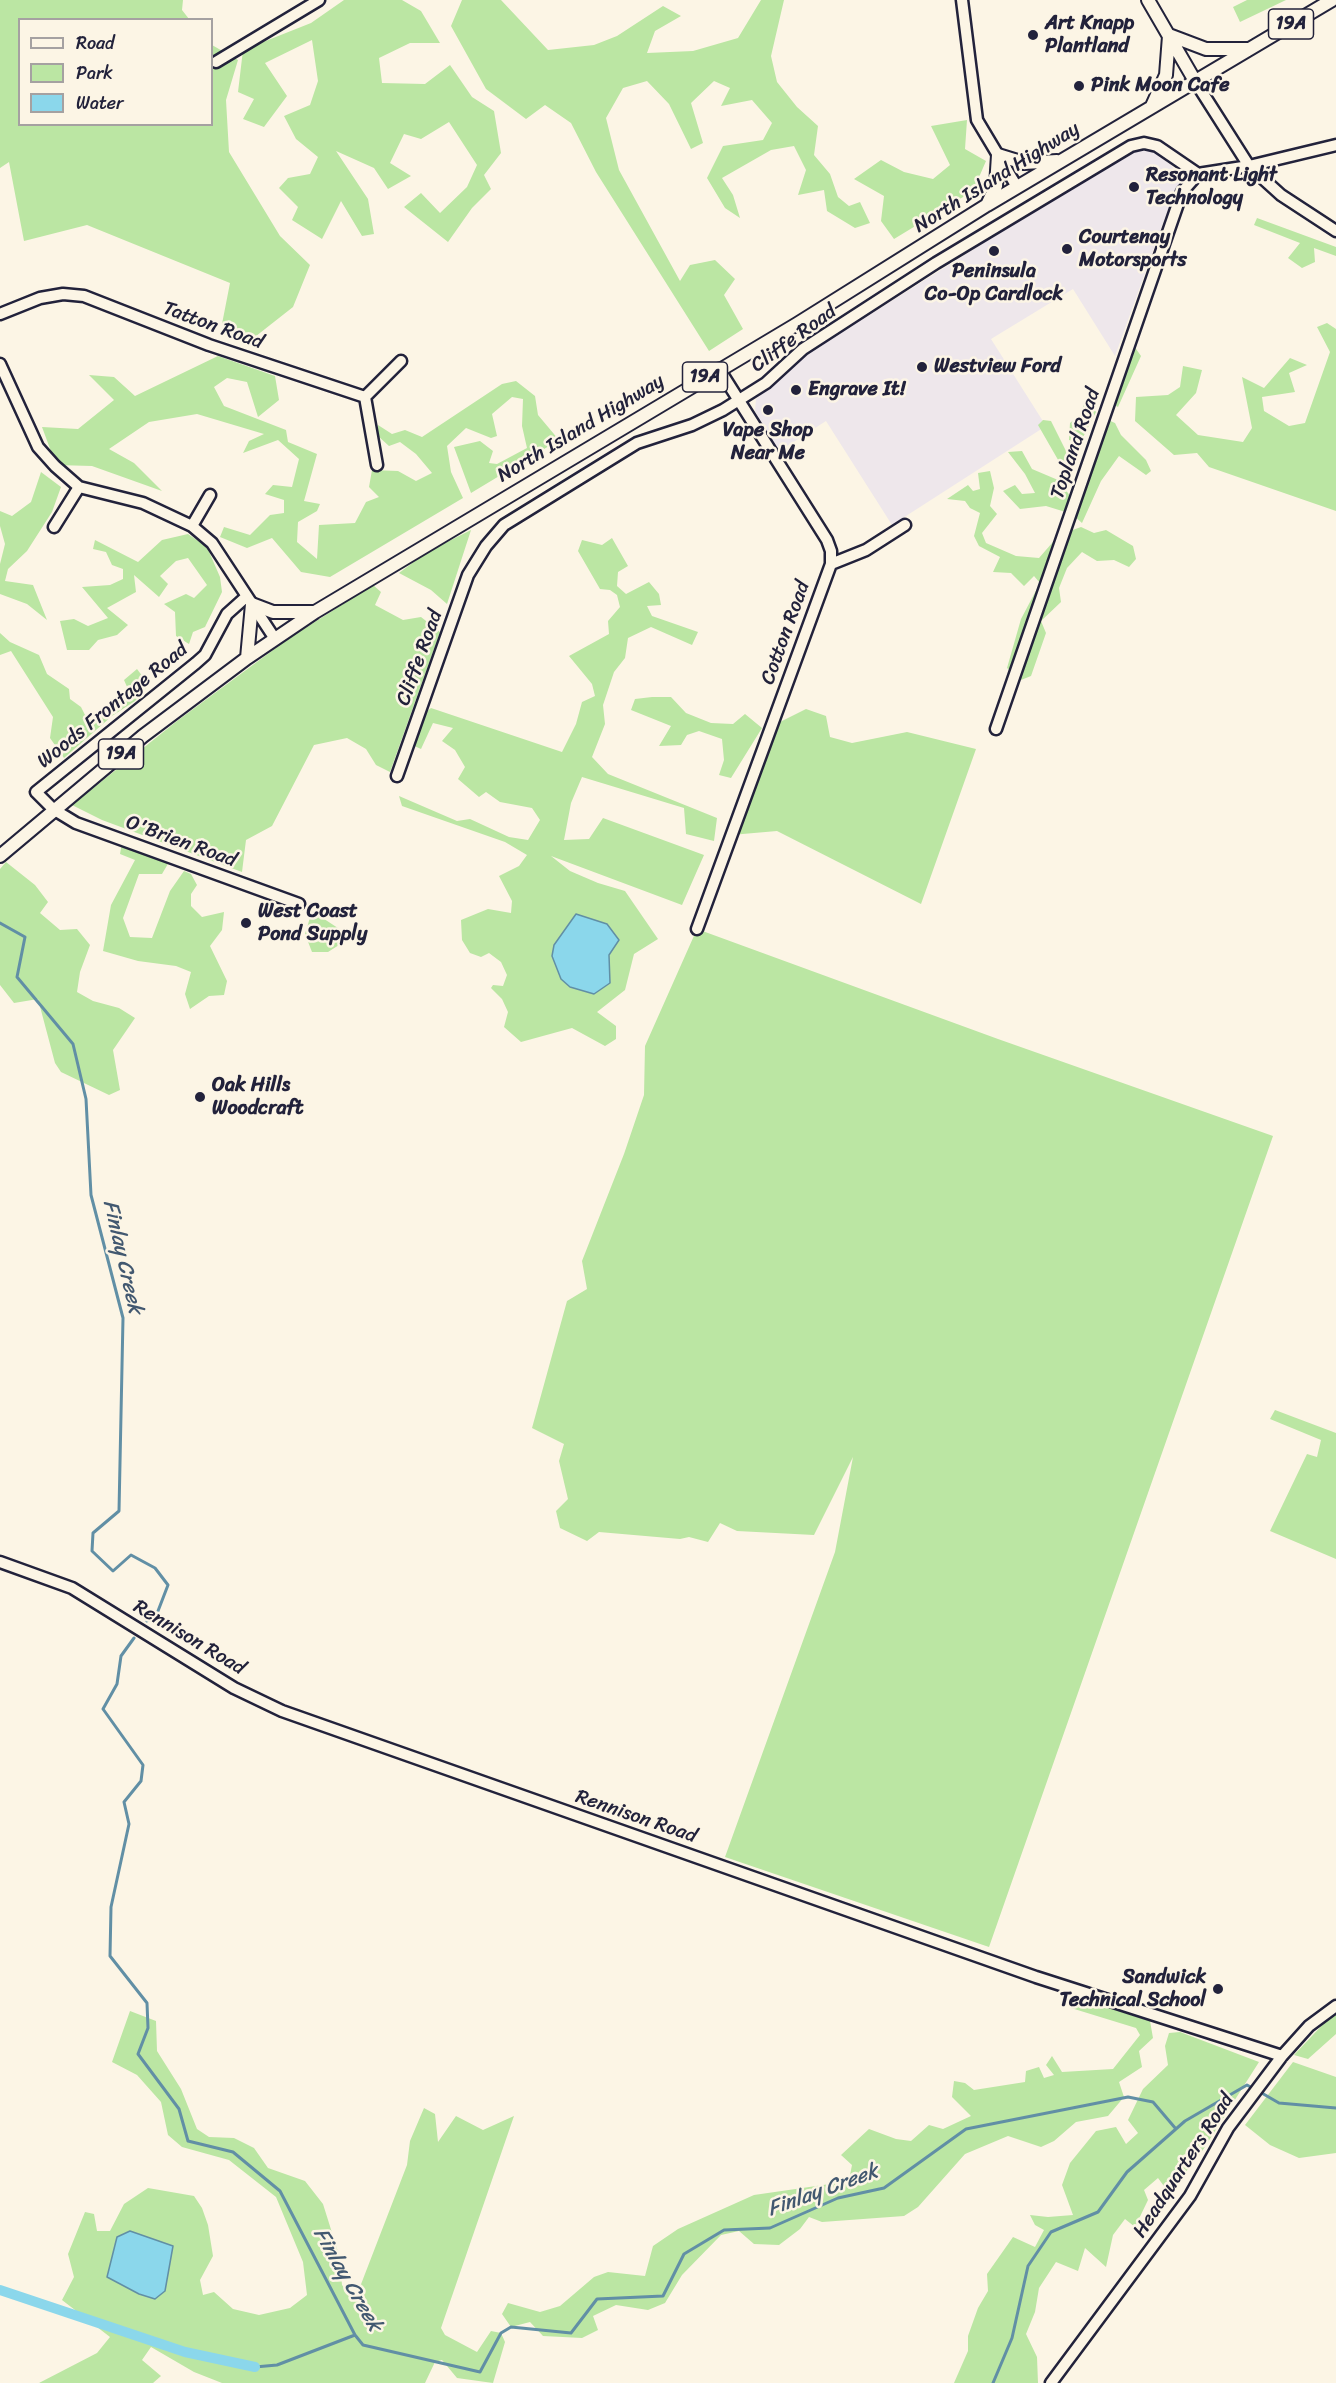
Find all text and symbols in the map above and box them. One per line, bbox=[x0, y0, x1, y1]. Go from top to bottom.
road number: 19A bbox=[1268, 9, 1314, 39]
place label: Art Knapp Plantland bbox=[1045, 12, 1134, 59]
legend bbox=[18, 18, 213, 126]
text: Road bbox=[76, 27, 115, 59]
marker: Art Knapp Plantland bbox=[1026, 28, 1040, 42]
text: Park bbox=[76, 57, 113, 89]
place label: Pink Moon Cafe bbox=[1091, 74, 1230, 98]
marker: Pink Moon Cafe bbox=[1072, 79, 1086, 93]
text: Water bbox=[76, 87, 123, 119]
street label: North Island Highway bbox=[910, 117, 1084, 239]
place label: Resonant Light Technology bbox=[1146, 164, 1277, 211]
marker: Resonant Light Technology bbox=[1127, 180, 1141, 194]
place label: Courtenay Motorsports bbox=[1079, 226, 1187, 273]
marker: Courtenay Motorsports bbox=[1060, 242, 1074, 256]
marker: Peninsula Co-Op Cardlock bbox=[987, 244, 1001, 258]
place label: Peninsula Co-Op Cardlock bbox=[925, 260, 1063, 307]
street label: Tatton Road bbox=[160, 297, 266, 355]
street label: Cliffe Road bbox=[747, 300, 841, 378]
place label: Westview Ford bbox=[934, 355, 1061, 379]
marker: Westview Ford bbox=[915, 360, 929, 374]
road number: 19A bbox=[682, 362, 728, 392]
street label: North Island Highway bbox=[493, 370, 669, 488]
place label: Engrave It! bbox=[808, 378, 905, 402]
marker: Engrave It! bbox=[789, 383, 803, 397]
street label: Topland Road bbox=[1046, 386, 1106, 502]
marker: Vape Shop Near Me bbox=[761, 403, 775, 417]
place label: Vape Shop Near Me bbox=[723, 419, 813, 466]
street label: Cotton Road bbox=[756, 578, 816, 688]
street label: Cliffe Road bbox=[392, 607, 448, 709]
street label: Woods Frontage Road bbox=[33, 638, 193, 774]
road number: 19A bbox=[98, 739, 144, 769]
street label: O'Brien Road bbox=[122, 811, 240, 873]
place label: West Coast Pond Supply bbox=[258, 900, 367, 947]
marker: West Coast Pond Supply bbox=[239, 916, 253, 930]
place label: Oak Hills Woodcraft bbox=[212, 1074, 303, 1121]
marker: Oak Hills Woodcraft bbox=[193, 1090, 207, 1104]
water label: Finlay Creek bbox=[97, 1198, 147, 1316]
street label: Rennison Road bbox=[129, 1595, 249, 1681]
street label: Rennison Road bbox=[572, 1785, 700, 1849]
place label: Sandwick Technical School bbox=[1060, 1966, 1206, 2013]
marker: Sandwick Technical School bbox=[1211, 1982, 1225, 1996]
street label: Headquarters Road bbox=[1128, 2089, 1240, 2243]
water label: Finlay Creek bbox=[764, 2159, 882, 2223]
water label: Finlay Creek bbox=[307, 2224, 387, 2336]

